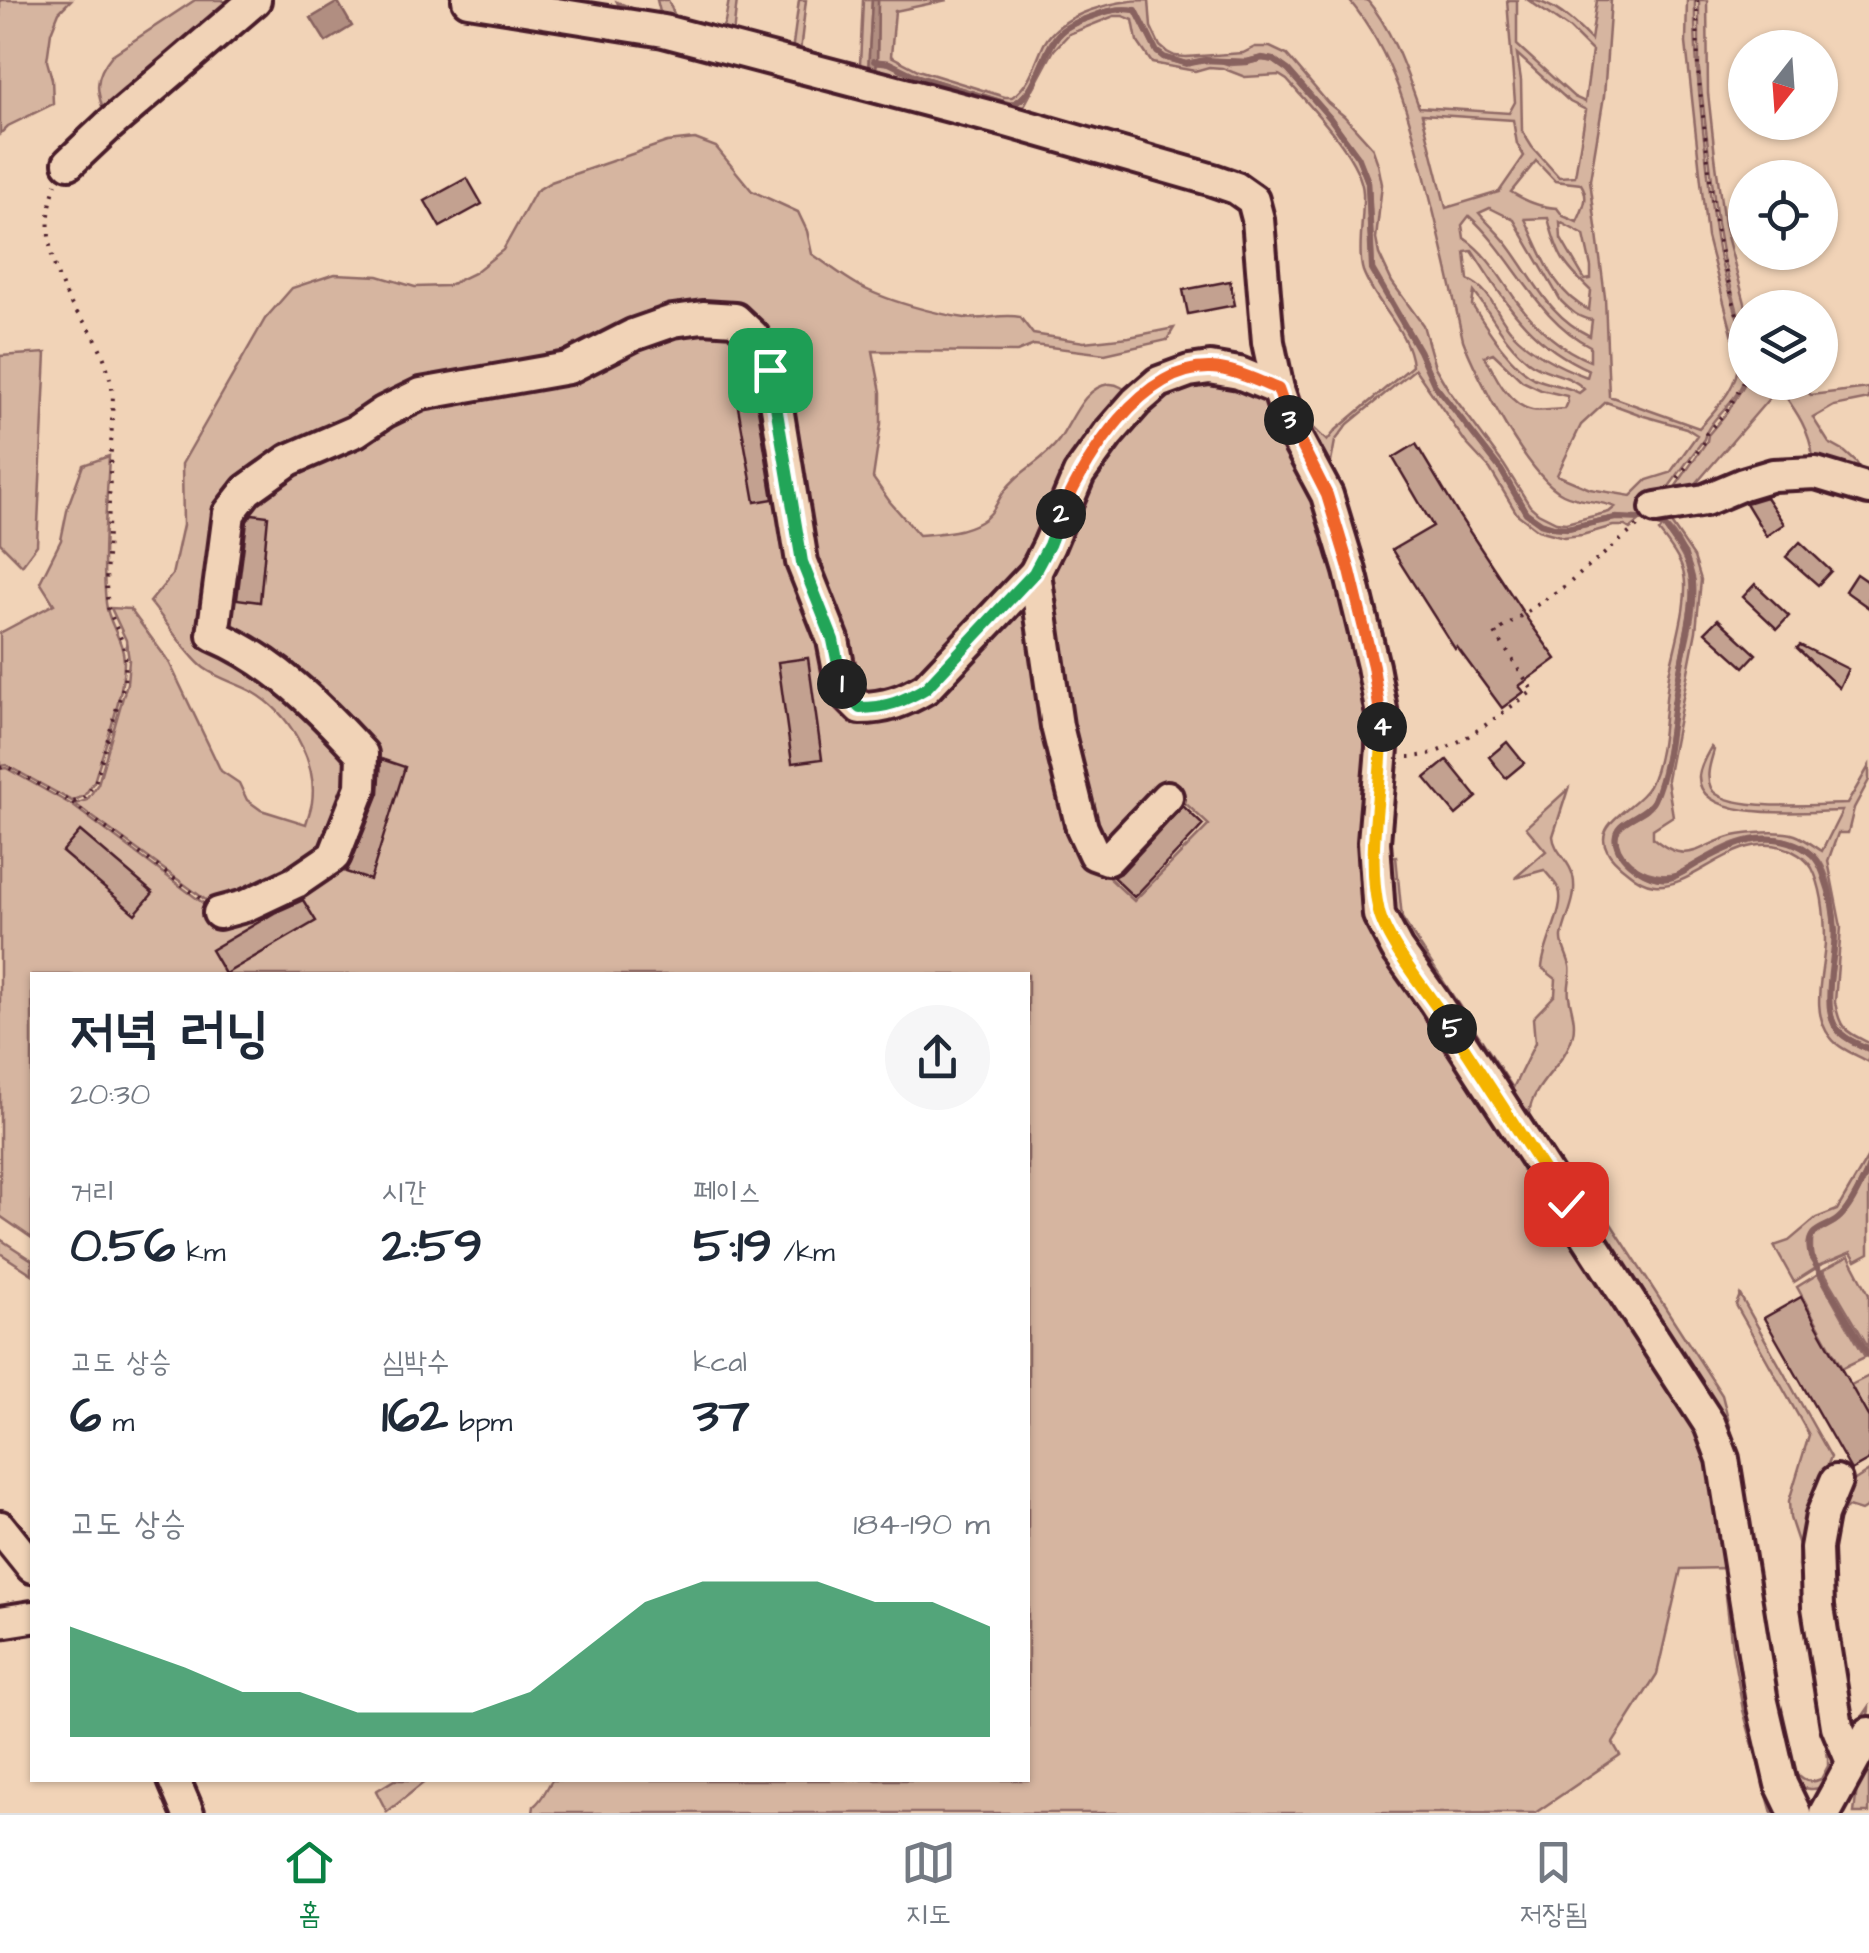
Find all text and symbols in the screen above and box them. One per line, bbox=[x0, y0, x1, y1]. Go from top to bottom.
north arrow bbox=[1728, 30, 1838, 140]
map controls bbox=[1728, 30, 1838, 400]
button: locate bbox=[1728, 160, 1838, 270]
button: layers bbox=[1728, 290, 1838, 400]
pin bbox=[728, 328, 813, 413]
icon: arrive bbox=[743, 343, 798, 398]
pin: 3 bbox=[1264, 395, 1314, 445]
text: 3 bbox=[1282, 400, 1296, 439]
pin: 2 bbox=[1036, 489, 1086, 539]
text: 2 bbox=[1053, 494, 1069, 533]
pin: 1 bbox=[817, 659, 867, 709]
text: 1 bbox=[840, 664, 844, 703]
pin: 4 bbox=[1357, 702, 1407, 752]
text: 4 bbox=[1372, 707, 1392, 746]
text: 저녁 러닝 bbox=[70, 996, 269, 1072]
pin: 5 bbox=[1427, 1004, 1477, 1054]
button: share bbox=[885, 1005, 990, 1110]
text: 5 bbox=[1442, 1009, 1462, 1048]
text: 20:30 bbox=[70, 1072, 150, 1117]
pin bbox=[1524, 1162, 1609, 1247]
text: 거리 bbox=[70, 1173, 115, 1212]
text: 시간 bbox=[382, 1173, 427, 1212]
text: 페이스 bbox=[693, 1173, 761, 1212]
icon: check bbox=[1539, 1177, 1594, 1232]
text: 0.56 bbox=[70, 1212, 175, 1281]
text: 2:59 bbox=[382, 1212, 483, 1281]
text: 5:19 bbox=[693, 1212, 772, 1281]
text: km bbox=[175, 1233, 226, 1272]
text: /km bbox=[772, 1233, 835, 1272]
text: 고도 상승 bbox=[70, 1343, 171, 1382]
text: 심박수 bbox=[382, 1343, 449, 1382]
text: kcal bbox=[693, 1343, 747, 1382]
text: 6 bbox=[70, 1382, 101, 1451]
text: 162 bbox=[382, 1382, 448, 1451]
text: 37 bbox=[693, 1382, 750, 1451]
text: m bbox=[101, 1403, 134, 1442]
text: bpm bbox=[448, 1403, 512, 1442]
text: 고도 상승 bbox=[70, 1502, 186, 1547]
text: 184–190 m bbox=[853, 1502, 990, 1547]
tab: 홈 bbox=[282, 1835, 337, 1934]
tab: 지도 bbox=[901, 1835, 956, 1934]
tab: 저장됨 bbox=[1519, 1835, 1587, 1934]

